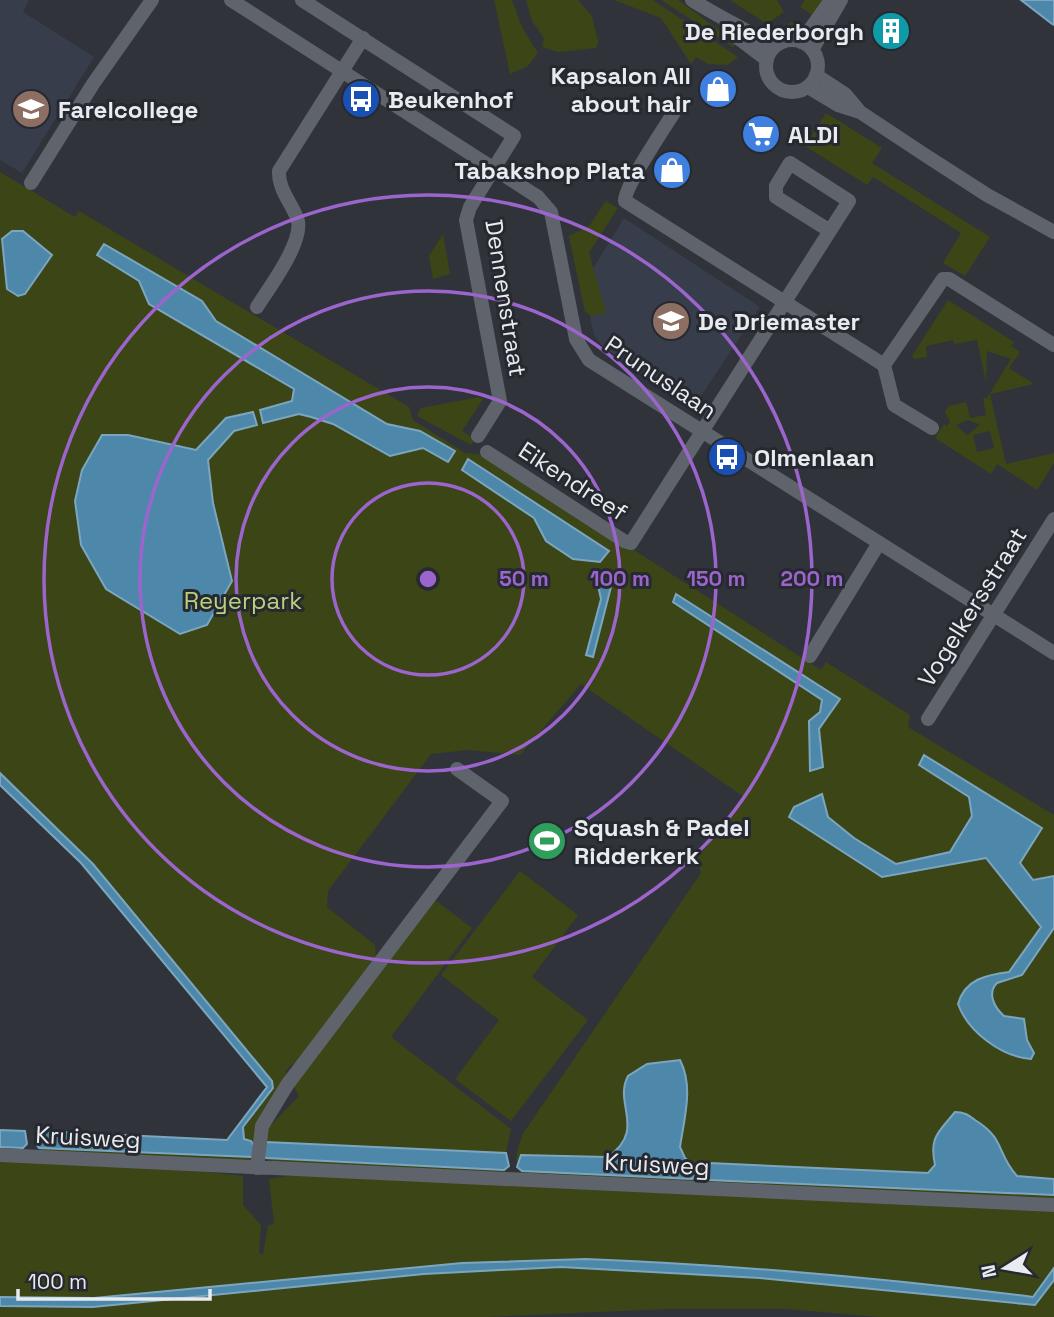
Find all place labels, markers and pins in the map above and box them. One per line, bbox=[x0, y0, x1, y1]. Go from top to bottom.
building icon: De Riederborgh bbox=[870, 10, 912, 52]
place label: De Riederborgh bbox=[685, 16, 864, 47]
place label: Kapsalon All about hair bbox=[551, 60, 691, 119]
shop icon: Kapsalon All about hair bbox=[697, 68, 739, 110]
bus stop icon: Beukenhof bbox=[340, 78, 382, 120]
place label: Beukenhof bbox=[388, 84, 514, 115]
school or university icon: Farelcollege bbox=[10, 88, 52, 130]
place label: Farelcollege bbox=[58, 94, 198, 125]
supermarket icon: ALDI bbox=[740, 113, 782, 155]
place label: ALDI bbox=[788, 119, 839, 150]
shop icon: Tabakshop Plata bbox=[651, 149, 693, 191]
place label: Tabakshop Plata bbox=[455, 155, 645, 186]
school or university icon: De Driemaster bbox=[650, 300, 692, 342]
place label: De Driemaster bbox=[698, 306, 860, 337]
bus stop icon: Olmenlaan bbox=[706, 436, 748, 478]
place label: Olmenlaan bbox=[754, 442, 875, 473]
centre of rings bbox=[416, 567, 440, 591]
place label: Squash & Padel Ridderkerk bbox=[574, 812, 750, 871]
sports icon: Squash & Padel Ridderkerk bbox=[526, 820, 568, 862]

